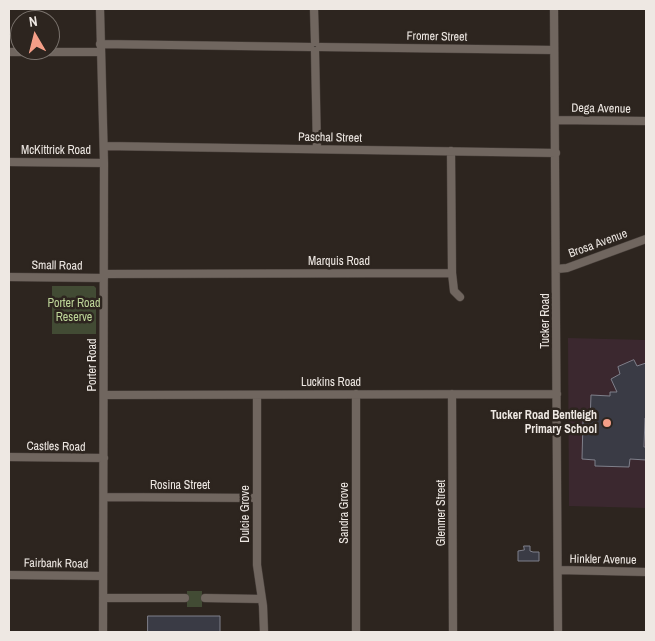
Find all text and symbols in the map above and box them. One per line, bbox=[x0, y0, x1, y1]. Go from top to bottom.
north arrow bbox=[10, 10, 60, 60]
text: N bbox=[28, 12, 38, 31]
street label: Fromer Street bbox=[407, 29, 467, 45]
street label: Dega Avenue bbox=[571, 101, 631, 117]
street label: Paschal Street bbox=[298, 130, 362, 146]
street label: McKittrick Road bbox=[21, 144, 91, 158]
street label: Brosa Avenue bbox=[567, 227, 629, 261]
street label: Marquis Road bbox=[308, 255, 370, 269]
street label: Small Road bbox=[31, 258, 83, 274]
street label: Tucker Road bbox=[539, 293, 553, 349]
park label: Porter Road Reserve bbox=[47, 297, 101, 325]
street label: Porter Road bbox=[86, 338, 100, 392]
street label: Luckins Road bbox=[301, 376, 361, 390]
place label: Tucker Road Bentleigh Primary School bbox=[491, 409, 597, 437]
marker: Tucker Road Bentleigh Primary School bbox=[601, 417, 613, 429]
street label: Castles Road bbox=[26, 439, 86, 455]
street label: Rosina Street bbox=[150, 479, 210, 493]
street label: Glenmer Street bbox=[435, 480, 449, 546]
street label: Sandra Grove bbox=[338, 482, 352, 544]
street label: Dulcie Grove bbox=[239, 485, 253, 543]
street label: Hinkler Avenue bbox=[569, 552, 637, 568]
street label: Fairbank Road bbox=[24, 556, 88, 572]

